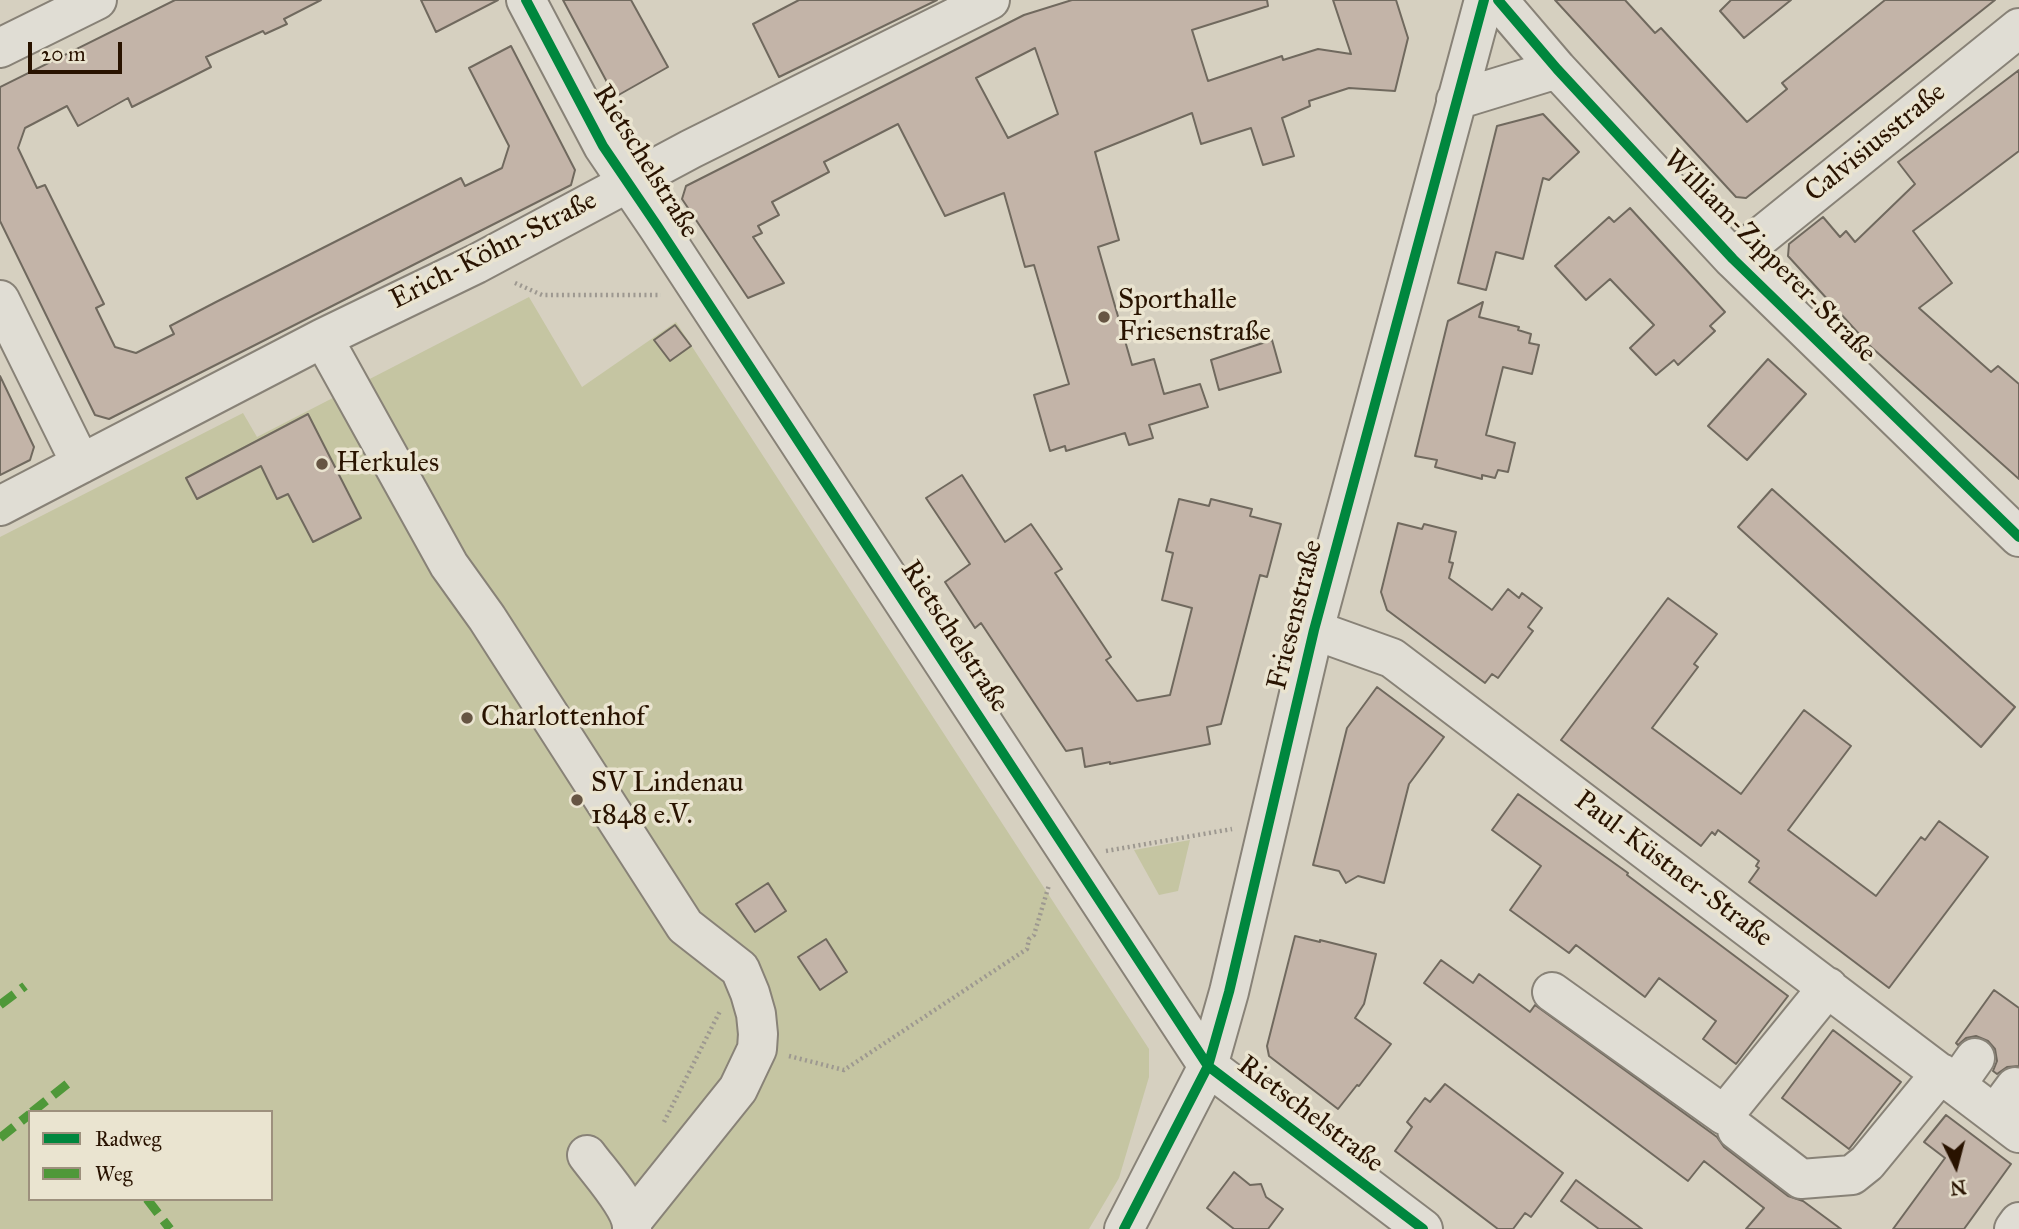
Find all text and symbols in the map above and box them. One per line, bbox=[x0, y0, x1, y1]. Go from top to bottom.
scale bar bbox=[32, 28, 126, 72]
text: 20 m bbox=[41, 41, 86, 67]
street label: Calvisiusstraße bbox=[1799, 76, 1953, 210]
street label: Rietschelstraße bbox=[585, 79, 705, 245]
street label: William-Zipperer-Straße bbox=[1656, 144, 1882, 370]
street label: Erich-Köhn-Straße bbox=[385, 184, 603, 318]
place label: Sporthalle Friesenstraße bbox=[1118, 284, 1271, 350]
marker: Sporthalle Friesenstraße bbox=[1096, 309, 1112, 325]
place label: Herkules bbox=[336, 447, 439, 481]
marker: Herkules bbox=[314, 456, 330, 472]
street label: Friesenstraße bbox=[1261, 537, 1331, 693]
street label: Rietschelstraße bbox=[892, 555, 1016, 719]
place label: Charlottenhof bbox=[481, 701, 645, 735]
marker: Charlottenhof bbox=[459, 710, 475, 726]
place label: SV Lindenau 1848 e.V. bbox=[591, 767, 744, 833]
street label: Paul-Küstner-Straße bbox=[1567, 785, 1779, 955]
marker: SV Lindenau 1848 e.V. bbox=[569, 792, 585, 808]
street label: Rietschelstraße bbox=[1230, 1049, 1390, 1181]
legend bbox=[28, 1110, 273, 1201]
text: Radweg bbox=[95, 1126, 161, 1152]
north arrow bbox=[1921, 1131, 1991, 1201]
text: Weg bbox=[95, 1161, 133, 1187]
text: N bbox=[1949, 1175, 1967, 1200]

